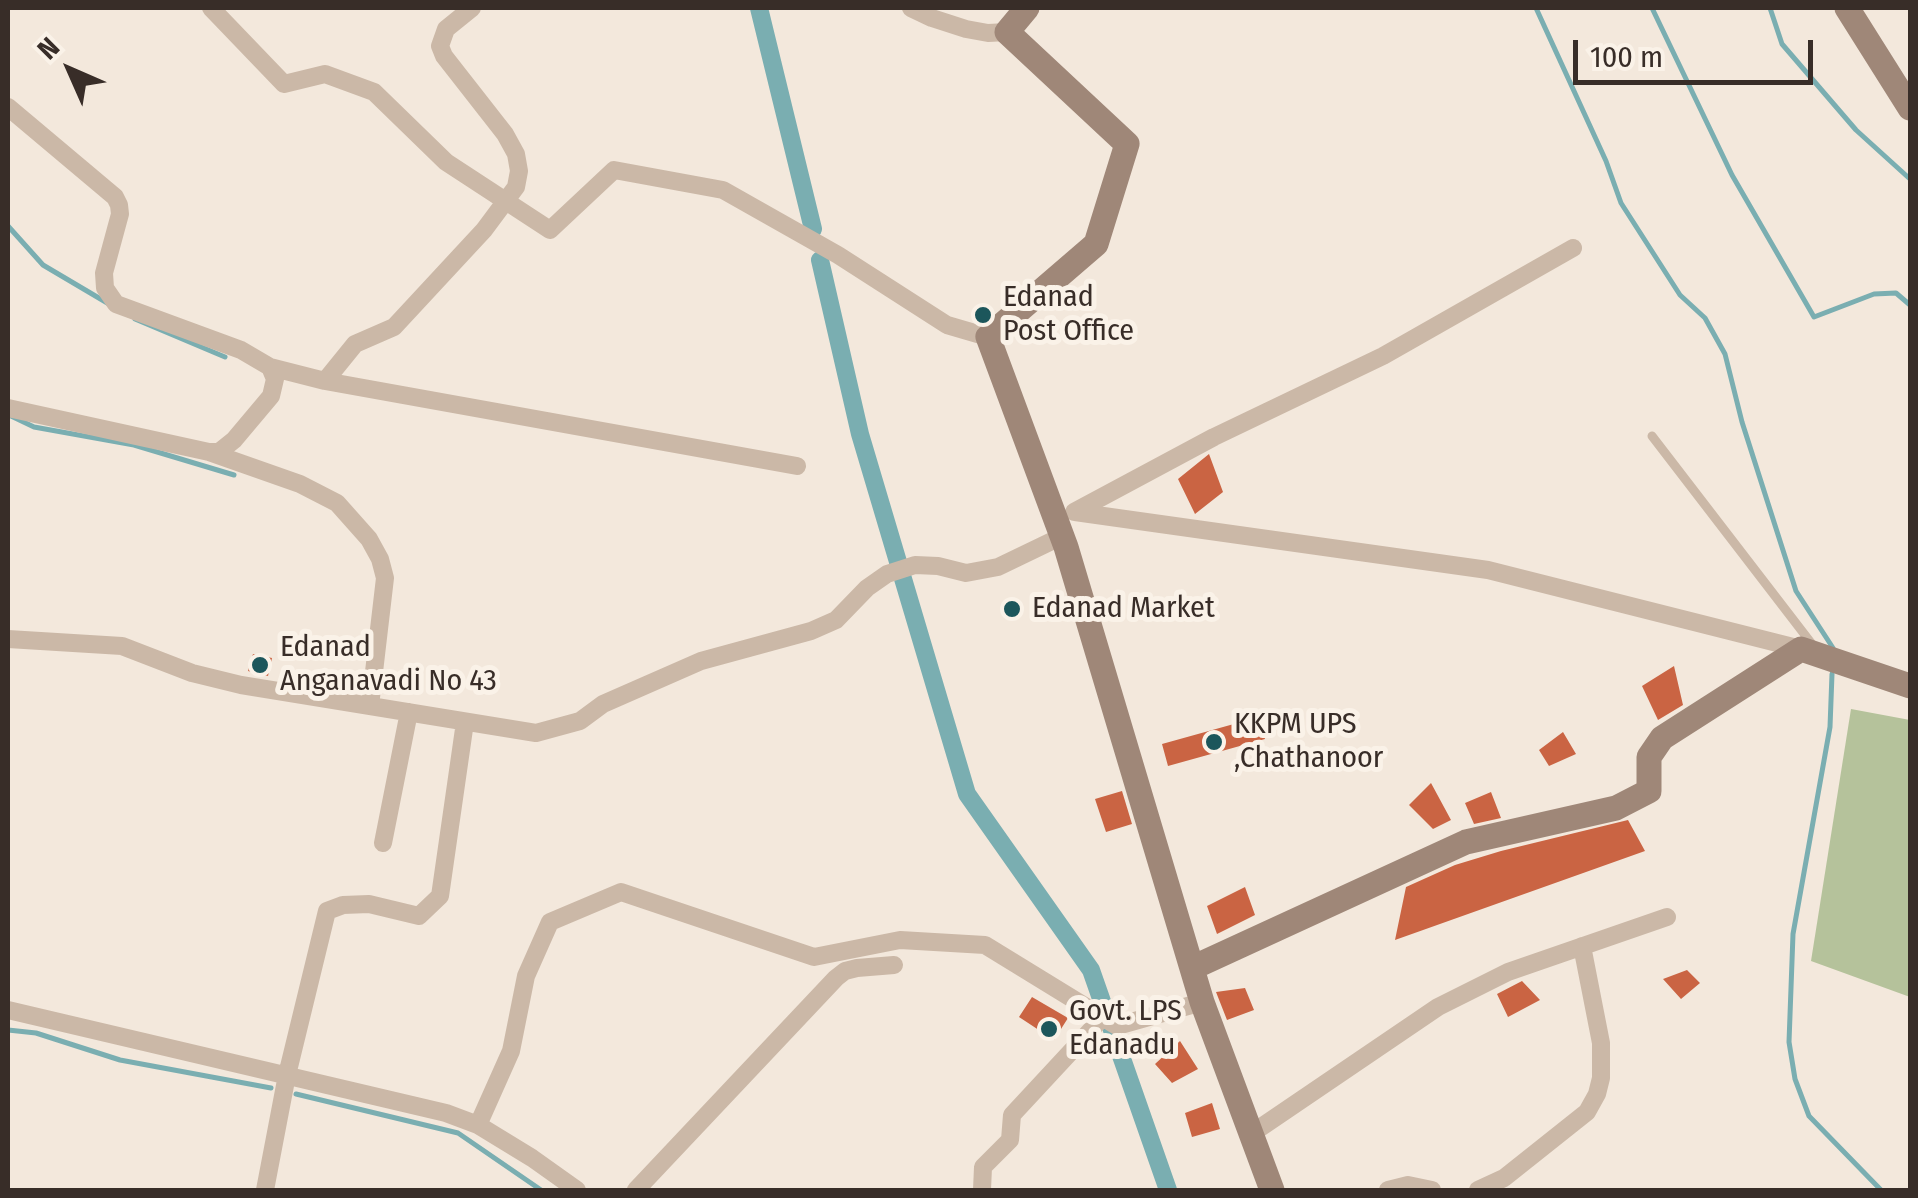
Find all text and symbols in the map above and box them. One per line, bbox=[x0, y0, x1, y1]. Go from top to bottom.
north arrow bbox=[20, 20, 120, 120]
scale bar bbox=[1578, 20, 1818, 82]
text: N bbox=[31, 31, 66, 66]
text: 100 m bbox=[1590, 39, 1663, 75]
place label: Edanad Post Office bbox=[1003, 280, 1134, 350]
marker: Edanad Post Office bbox=[972, 304, 994, 326]
place label: Edanad Market bbox=[1032, 591, 1215, 627]
marker: Edanad Market bbox=[1001, 598, 1023, 620]
place label: Edanad Anganavadi No 43 bbox=[280, 630, 497, 700]
marker: Edanad Anganavadi No 43 bbox=[249, 654, 271, 676]
place label: KKPM UPS ,Chathanoor bbox=[1234, 707, 1383, 778]
marker: KKPM UPS ,Chathanoor bbox=[1203, 731, 1225, 753]
place label: Govt. LPS Edanadu bbox=[1069, 994, 1182, 1064]
marker: Govt. LPS Edanadu bbox=[1038, 1018, 1060, 1040]

